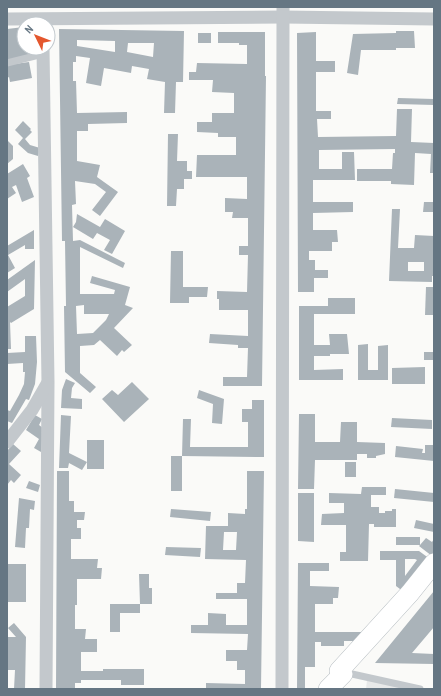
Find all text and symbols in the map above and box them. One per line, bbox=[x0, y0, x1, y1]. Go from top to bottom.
north arrow bbox=[16, 16, 56, 56]
text: N bbox=[21, 22, 36, 36]

